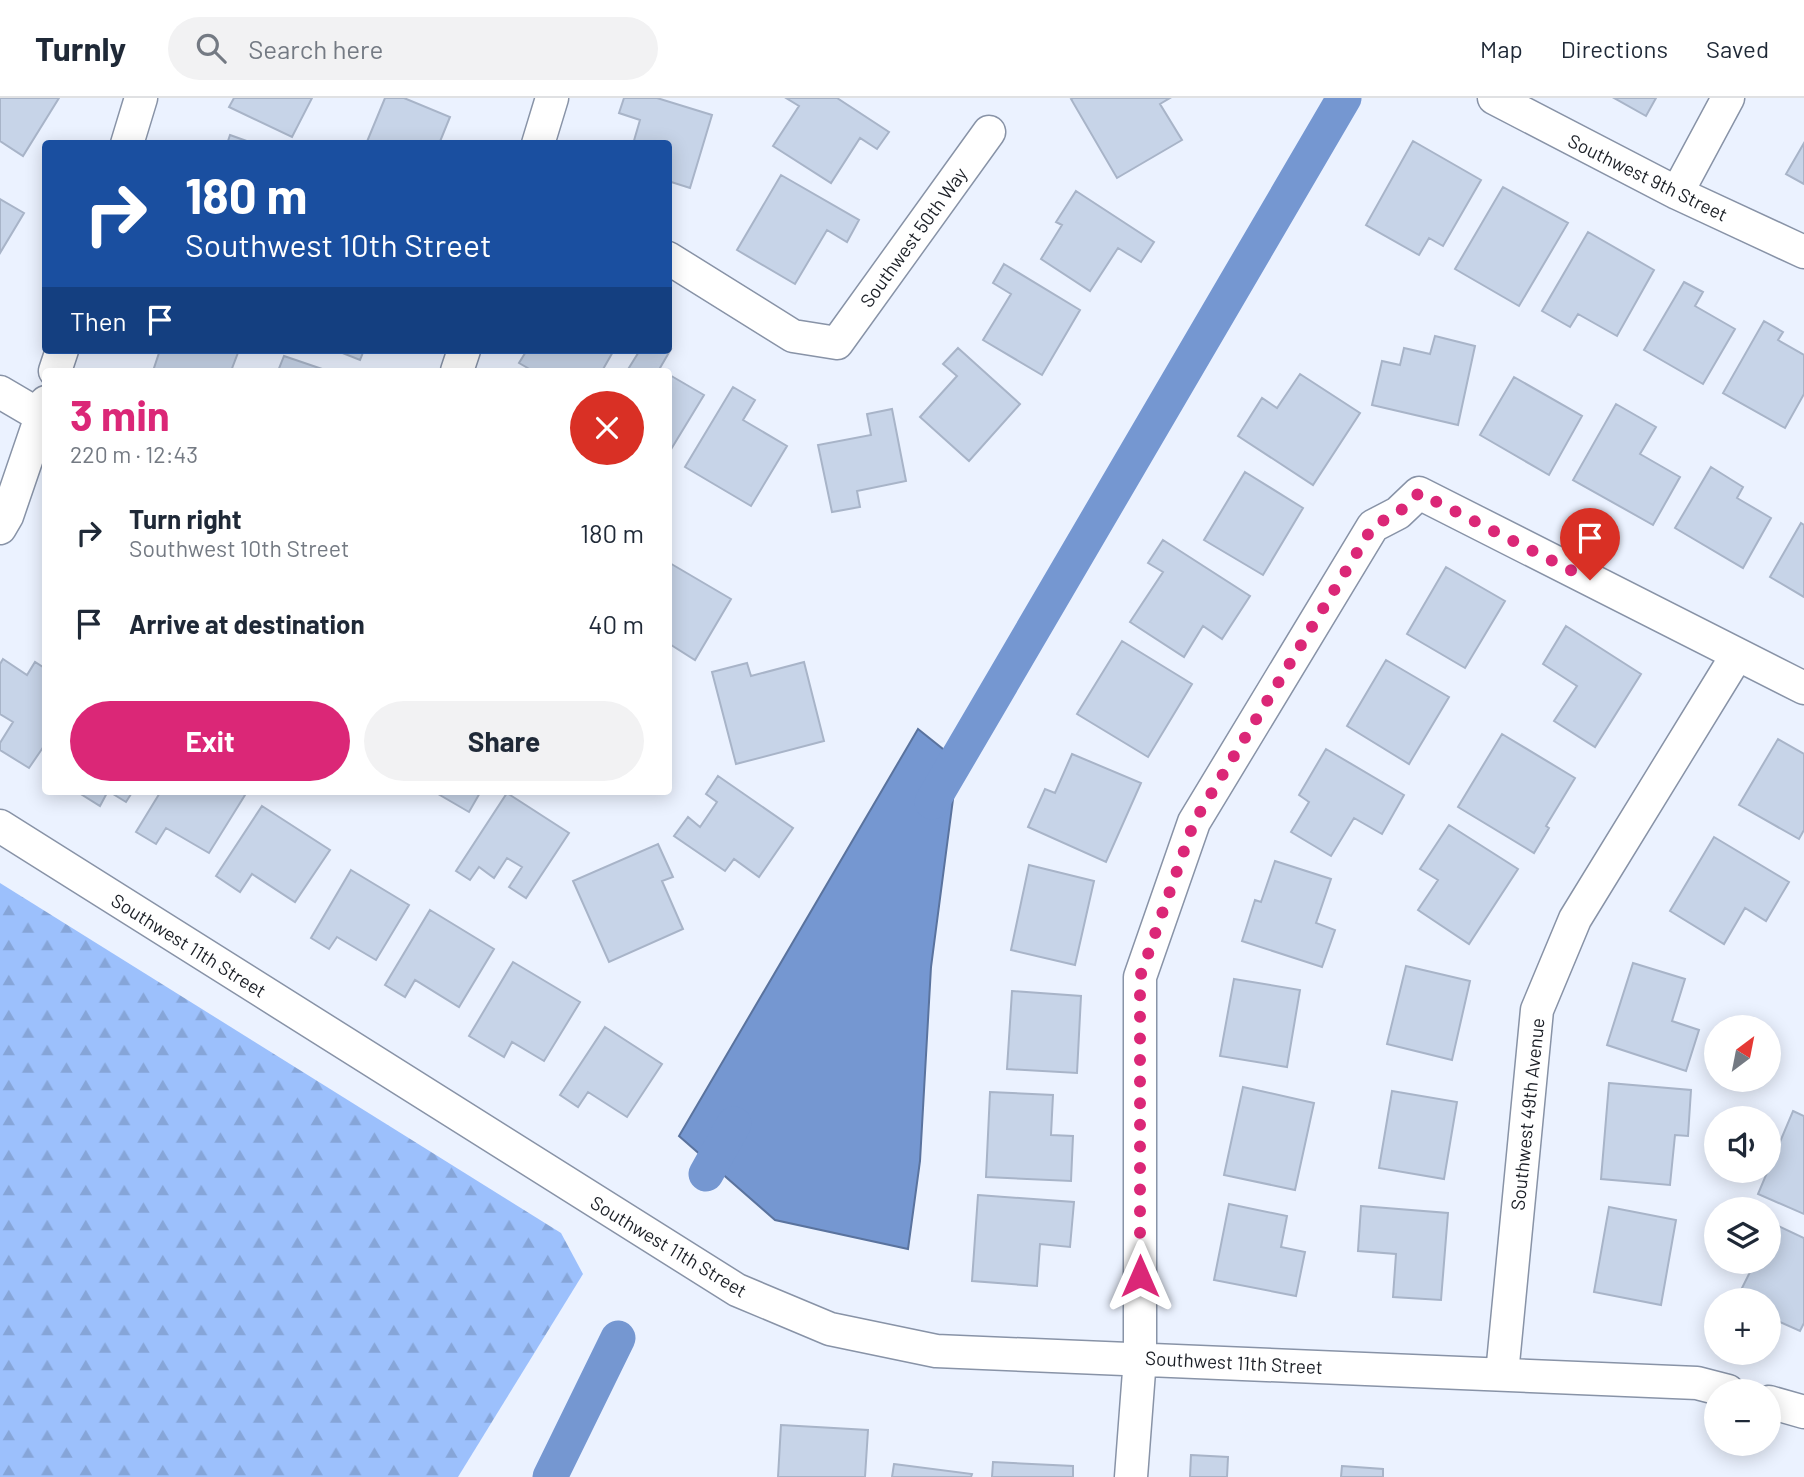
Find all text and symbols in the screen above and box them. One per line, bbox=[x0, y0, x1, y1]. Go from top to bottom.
search box bbox=[168, 17, 658, 80]
text: Turnly bbox=[35, 28, 126, 68]
icon: search bbox=[192, 29, 230, 67]
text: Search here bbox=[248, 33, 383, 64]
text: Map bbox=[1480, 34, 1523, 63]
text: Directions bbox=[1561, 34, 1668, 63]
text: Saved bbox=[1706, 34, 1769, 63]
street label: Southwest 9th Street bbox=[1565, 128, 1731, 226]
street label: Southwest 50th Way bbox=[855, 162, 972, 311]
text: 180 m bbox=[185, 165, 308, 224]
icon: right bbox=[70, 168, 161, 259]
text: Southwest 10th Street bbox=[185, 225, 492, 263]
icon: arrive bbox=[141, 301, 179, 339]
text: Then bbox=[70, 305, 127, 336]
text: 3 min bbox=[70, 389, 170, 439]
button: close bbox=[570, 391, 644, 465]
text: 220 m · 12:43 bbox=[70, 440, 198, 468]
text: Turn right bbox=[129, 503, 242, 534]
pin bbox=[1560, 508, 1620, 580]
icon: right bbox=[70, 514, 108, 552]
text: 180 m bbox=[580, 517, 644, 548]
icon: arrive bbox=[1571, 519, 1609, 557]
text: Southwest 10th Street bbox=[129, 534, 349, 562]
icon: arrive bbox=[70, 605, 108, 643]
text: Arrive at destination bbox=[129, 608, 365, 639]
text: 40 m bbox=[588, 608, 644, 639]
button: Exit bbox=[70, 701, 350, 781]
button: Share bbox=[364, 701, 644, 781]
street label: Southwest 11th Street bbox=[107, 888, 271, 1002]
north arrow bbox=[1704, 1015, 1782, 1092]
map controls bbox=[1704, 1015, 1781, 1456]
street label: Southwest 49th Avenue bbox=[1505, 1017, 1549, 1211]
button: sound bbox=[1704, 1106, 1781, 1183]
street label: Southwest 11th Street bbox=[587, 1190, 751, 1302]
button: layers bbox=[1704, 1197, 1781, 1274]
position arrow bbox=[1103, 1239, 1177, 1313]
button: + bbox=[1704, 1288, 1781, 1365]
street label: Southwest 11th Street bbox=[1145, 1346, 1323, 1378]
button: − bbox=[1704, 1379, 1781, 1456]

